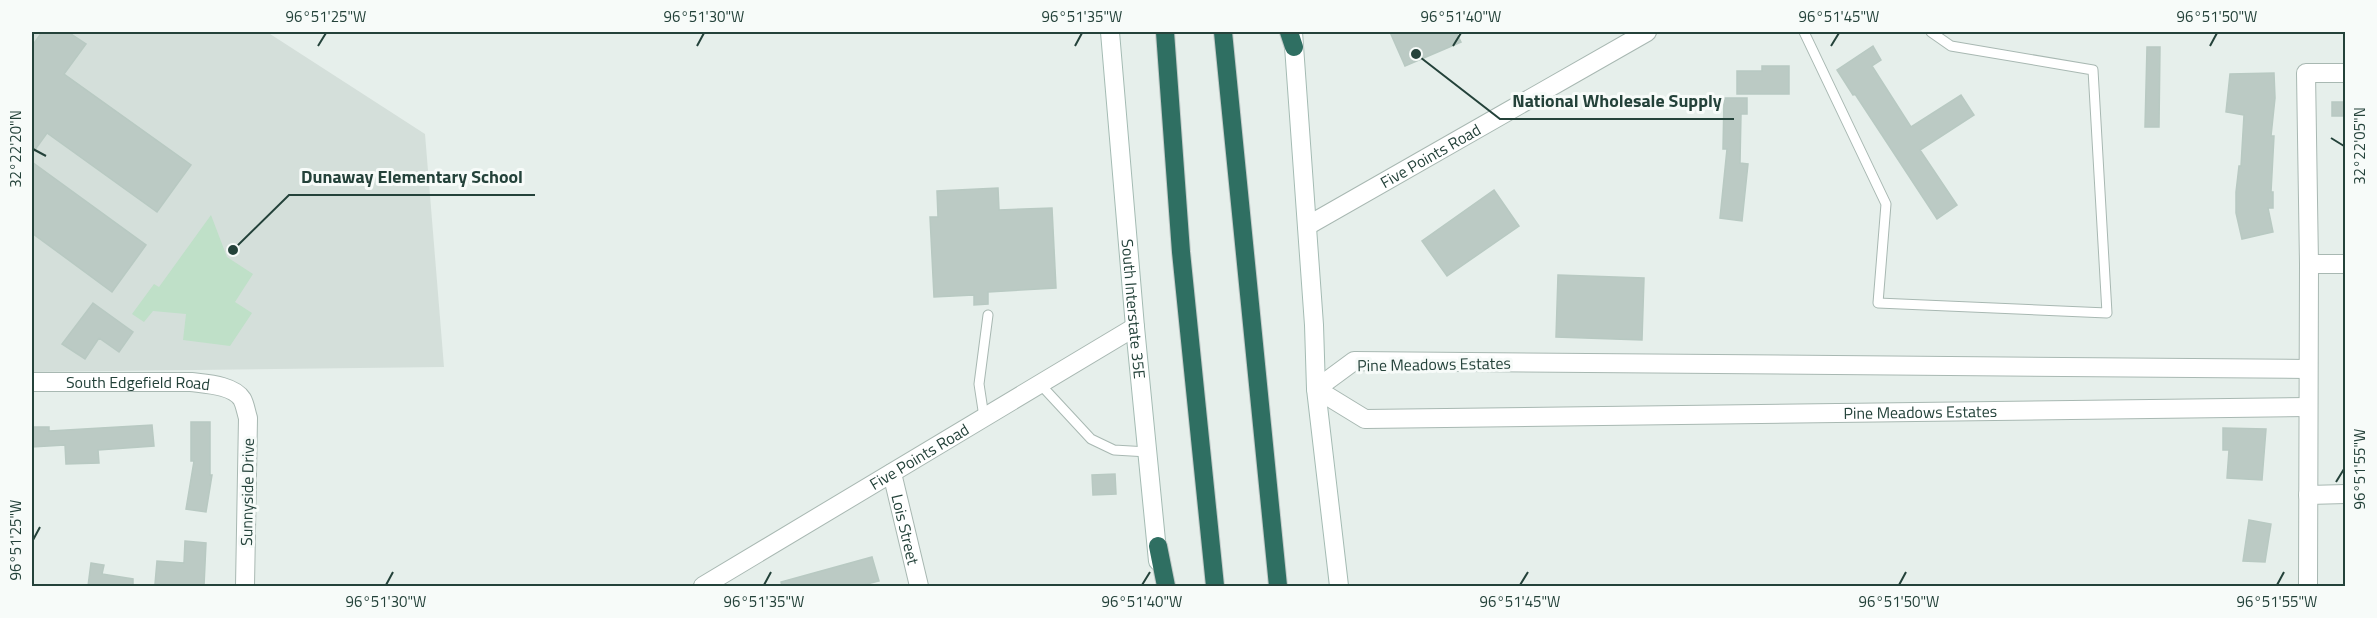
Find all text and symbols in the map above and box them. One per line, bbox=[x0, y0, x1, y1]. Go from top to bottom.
text: 96°51'25"W bbox=[286, 5, 366, 28]
text: 96°51'30"W bbox=[664, 5, 744, 28]
text: 96°51'35"W bbox=[1042, 5, 1122, 28]
text: 96°51'40"W bbox=[1421, 5, 1501, 28]
text: 96°51'45"W bbox=[1799, 5, 1879, 28]
text: 96°51'50"W bbox=[2177, 5, 2257, 28]
callout: National Wholesale Supply bbox=[1500, 83, 1734, 119]
text: National Wholesale Supply bbox=[1512, 87, 1722, 114]
text: 32°22'05"N bbox=[2348, 107, 2371, 185]
text: 32°22'20"N bbox=[4, 110, 27, 188]
street label: Five Points Road bbox=[1376, 117, 1485, 194]
callout: Dunaway Elementary School bbox=[289, 159, 535, 195]
text: Dunaway Elementary School bbox=[301, 163, 523, 190]
street label: South Interstate 35E bbox=[1116, 238, 1152, 380]
street label: Pine Meadows Estates bbox=[1357, 351, 1511, 377]
street label: South Edgefield Road bbox=[66, 370, 211, 396]
street label: Pine Meadows Estates bbox=[1843, 399, 1997, 425]
street label: Five Points Road bbox=[865, 417, 973, 496]
text: 96°51'55"W bbox=[2348, 429, 2371, 509]
street label: Sunnyside Drive bbox=[234, 438, 260, 546]
street label: Lois Street bbox=[885, 492, 926, 568]
text: 96°51'25"W bbox=[4, 500, 27, 580]
text: 96°51'30"W bbox=[346, 590, 426, 613]
text: 96°51'35"W bbox=[724, 590, 804, 613]
text: 96°51'40"W bbox=[1102, 590, 1182, 613]
text: 96°51'45"W bbox=[1480, 590, 1560, 613]
text: 96°51'50"W bbox=[1859, 590, 1939, 613]
text: 96°51'55"W bbox=[2237, 590, 2317, 613]

